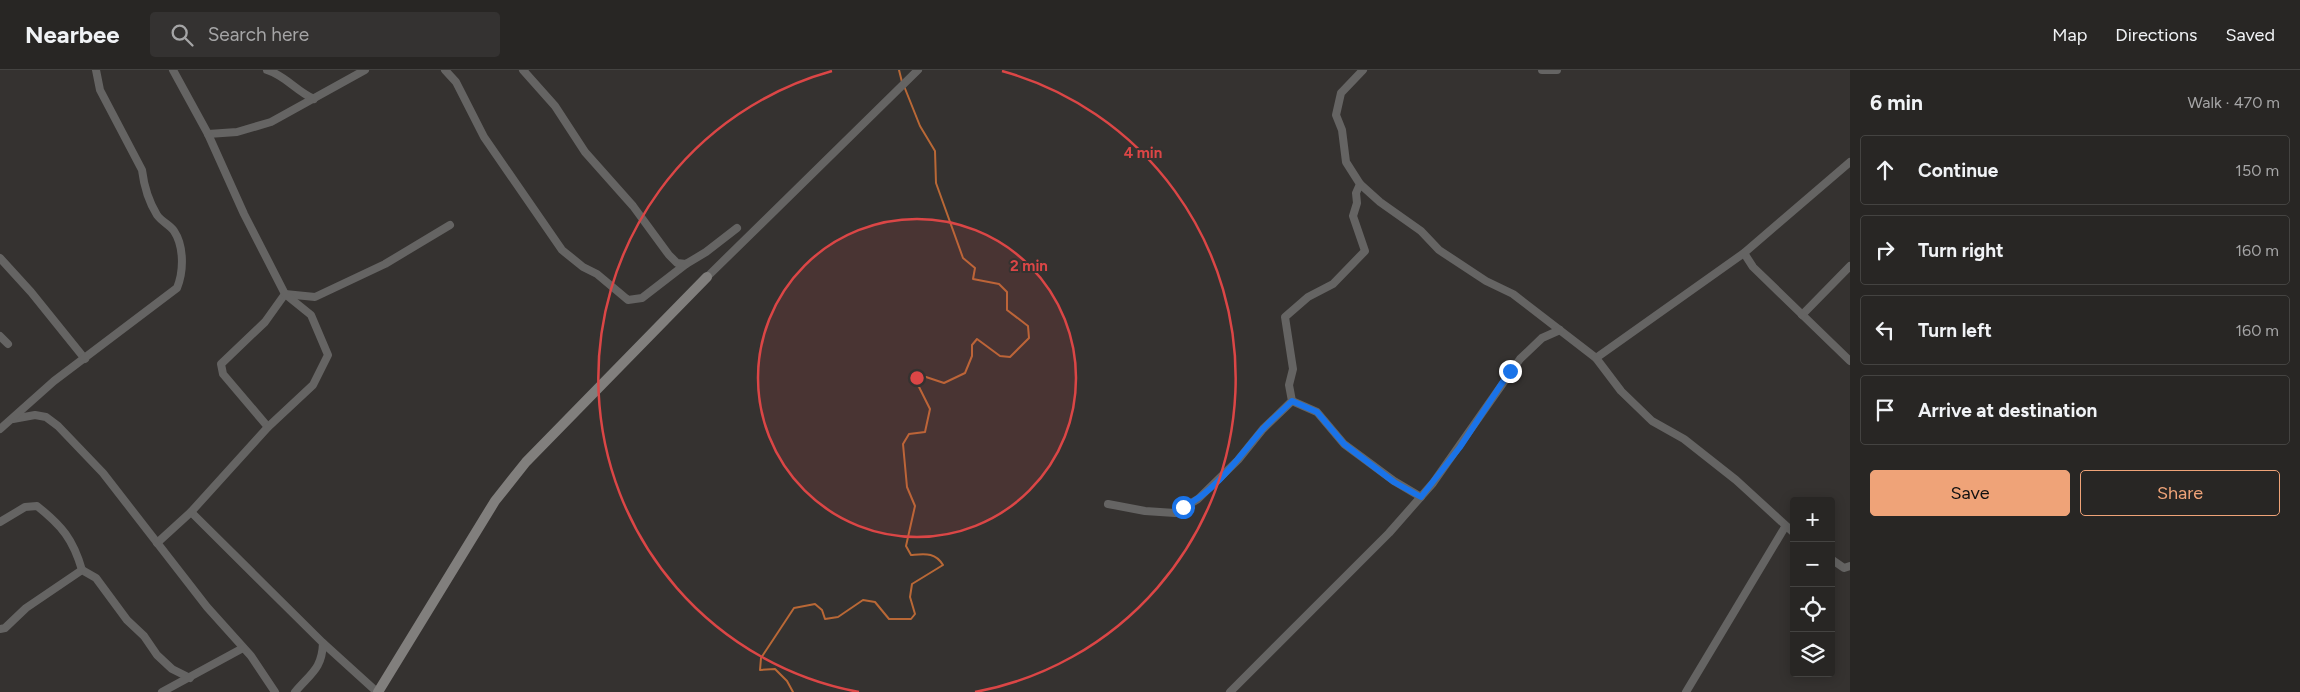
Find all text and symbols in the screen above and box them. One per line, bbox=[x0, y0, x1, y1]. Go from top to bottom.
search box bbox=[150, 12, 500, 57]
text: Nearbee bbox=[25, 20, 120, 49]
icon: search bbox=[168, 21, 196, 49]
text: Search here bbox=[208, 23, 309, 46]
text: Map bbox=[2052, 24, 2087, 46]
text: Directions bbox=[2115, 24, 2197, 46]
text: Saved bbox=[2225, 24, 2275, 46]
text: 6 min bbox=[1870, 90, 1923, 115]
text: Walk · 470 m bbox=[2188, 93, 2280, 112]
text: 4 min bbox=[1124, 144, 1162, 162]
icon: ahead bbox=[1871, 156, 1899, 184]
text: Continue bbox=[1918, 159, 1998, 182]
text: 150 m bbox=[2235, 161, 2279, 180]
icon: right bbox=[1871, 236, 1899, 264]
text: Turn right bbox=[1918, 239, 2004, 262]
text: 160 m bbox=[2236, 241, 2279, 260]
text: 2 min bbox=[1010, 257, 1048, 275]
icon: left bbox=[1871, 316, 1899, 344]
text: Turn left bbox=[1918, 319, 1992, 342]
text: 160 m bbox=[2236, 321, 2279, 340]
route end bbox=[1499, 360, 1522, 383]
centre of rings bbox=[908, 369, 926, 387]
icon: arrive bbox=[1871, 396, 1899, 424]
text: Arrive at destination bbox=[1918, 399, 2097, 422]
button: Save bbox=[1870, 470, 2070, 516]
button: Share bbox=[2080, 470, 2280, 516]
route start bbox=[1172, 496, 1195, 519]
map controls bbox=[1790, 497, 1835, 677]
button: + bbox=[1790, 497, 1835, 542]
button: − bbox=[1790, 542, 1835, 587]
button: locate bbox=[1790, 587, 1835, 632]
button: layers bbox=[1790, 632, 1835, 677]

